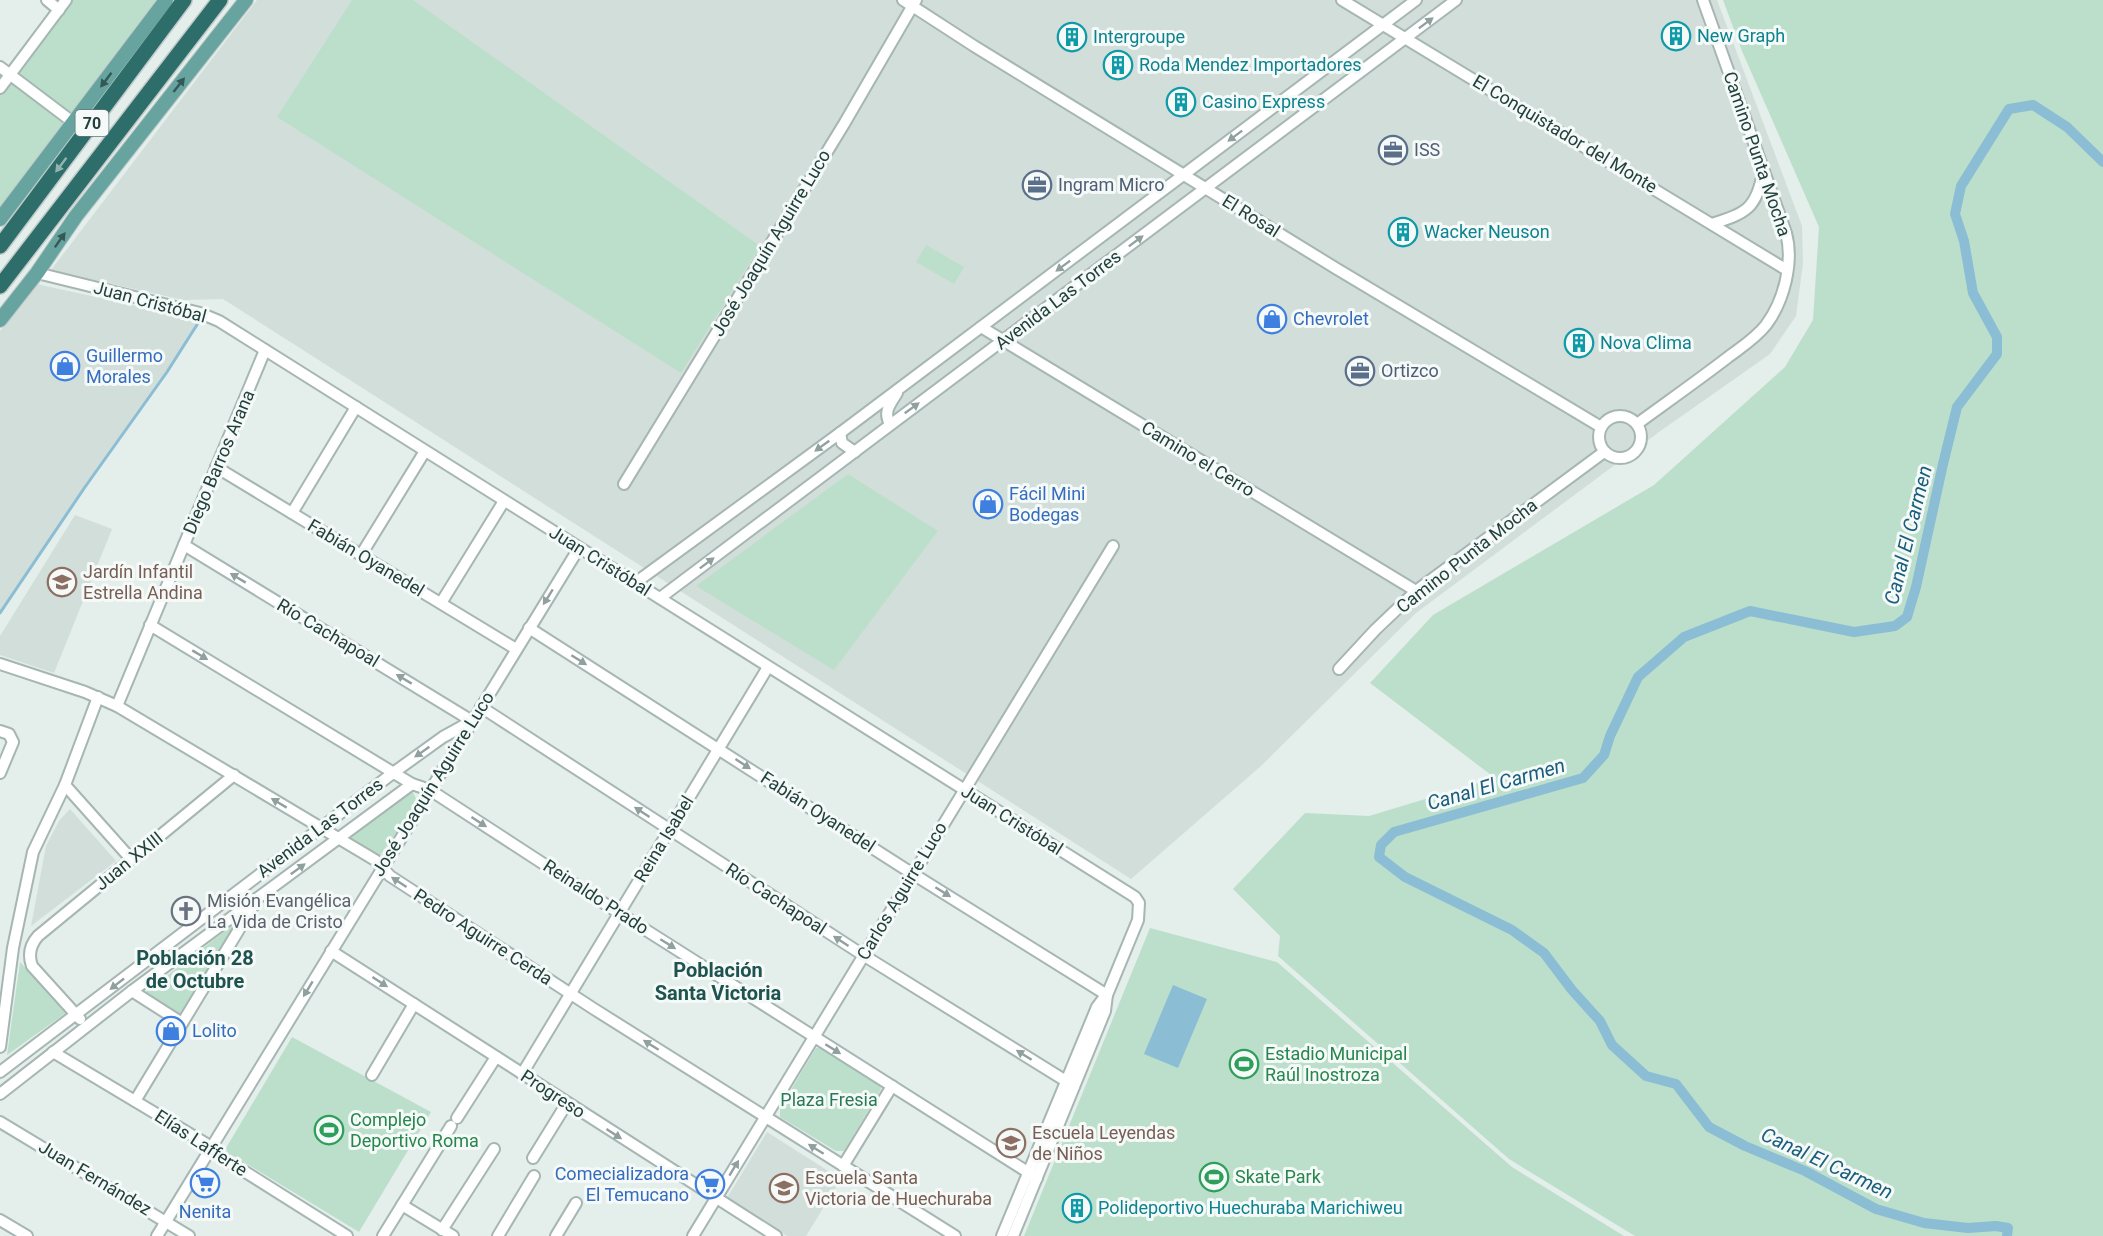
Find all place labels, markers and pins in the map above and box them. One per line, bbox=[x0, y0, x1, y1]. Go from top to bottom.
building icon: New Graph bbox=[1660, 20, 1692, 52]
building icon: Intergroupe bbox=[1056, 21, 1088, 53]
place label: New Graph bbox=[1697, 25, 1785, 46]
place label: Intergroupe bbox=[1093, 26, 1185, 47]
building icon: Roda Mendez Importadores bbox=[1102, 49, 1134, 81]
place label: Roda Mendez Importadores bbox=[1139, 54, 1362, 75]
building icon: Casino Express bbox=[1165, 86, 1197, 118]
place label: Casino Express bbox=[1202, 91, 1325, 112]
office icon: ISS bbox=[1377, 134, 1409, 166]
place label: ISS bbox=[1414, 139, 1441, 160]
office icon: Ingram Micro bbox=[1021, 169, 1053, 201]
place label: Ingram Micro bbox=[1058, 174, 1164, 195]
building icon: Wacker Neuson bbox=[1387, 216, 1419, 248]
place label: Wacker Neuson bbox=[1424, 221, 1550, 242]
shop icon: Chevrolet bbox=[1256, 303, 1288, 335]
place label: Chevrolet bbox=[1293, 308, 1369, 329]
building icon: Nova Clima bbox=[1563, 327, 1595, 359]
place label: Nova Clima bbox=[1600, 332, 1692, 353]
place label: Guillermo Morales bbox=[86, 345, 163, 387]
shop icon: Guillermo Morales bbox=[49, 350, 81, 382]
office icon: Ortizco bbox=[1344, 355, 1376, 387]
place label: Ortizco bbox=[1381, 360, 1439, 381]
place label: Fácil Mini Bodegas bbox=[1009, 483, 1086, 525]
shop icon: Fácil Mini Bodegas bbox=[972, 488, 1004, 520]
place label: Jardín Infantil Estrella Andina bbox=[83, 561, 203, 603]
school or university icon: Jardín Infantil Estrella Andina bbox=[46, 566, 78, 598]
place label: Misión Evangélica La Vida de Cristo bbox=[207, 890, 351, 932]
church icon: Misión Evangélica La Vida de Cristo bbox=[170, 895, 202, 927]
shop icon: Lolito bbox=[155, 1015, 187, 1047]
place label: Lolito bbox=[192, 1020, 237, 1041]
place label: Estadio Municipal Raúl Inostroza bbox=[1265, 1043, 1408, 1085]
sports icon: Estadio Municipal Raúl Inostroza bbox=[1228, 1048, 1260, 1080]
place label: Complejo Deportivo Roma bbox=[350, 1109, 479, 1151]
sports icon: Complejo Deportivo Roma bbox=[313, 1114, 345, 1146]
place label: Escuela Leyendas de Niños bbox=[1032, 1122, 1175, 1164]
school or university icon: Escuela Leyendas de Niños bbox=[995, 1127, 1027, 1159]
sports icon: Skate Park bbox=[1198, 1161, 1230, 1193]
place label: Comecializadora El Temucano bbox=[555, 1163, 689, 1205]
place label: Skate Park bbox=[1235, 1166, 1322, 1187]
supermarket icon: Nenita bbox=[189, 1167, 221, 1199]
place label: Escuela Santa Victoria de Huechuraba bbox=[805, 1167, 992, 1209]
supermarket icon: Comecializadora El Temucano bbox=[694, 1168, 726, 1200]
school or university icon: Escuela Santa Victoria de Huechuraba bbox=[768, 1172, 800, 1204]
building icon: Polideportivo Huechuraba Marichiweu bbox=[1061, 1192, 1093, 1224]
place label: Polideportivo Huechuraba Marichiweu bbox=[1098, 1197, 1403, 1218]
place label: Nenita bbox=[179, 1201, 231, 1222]

